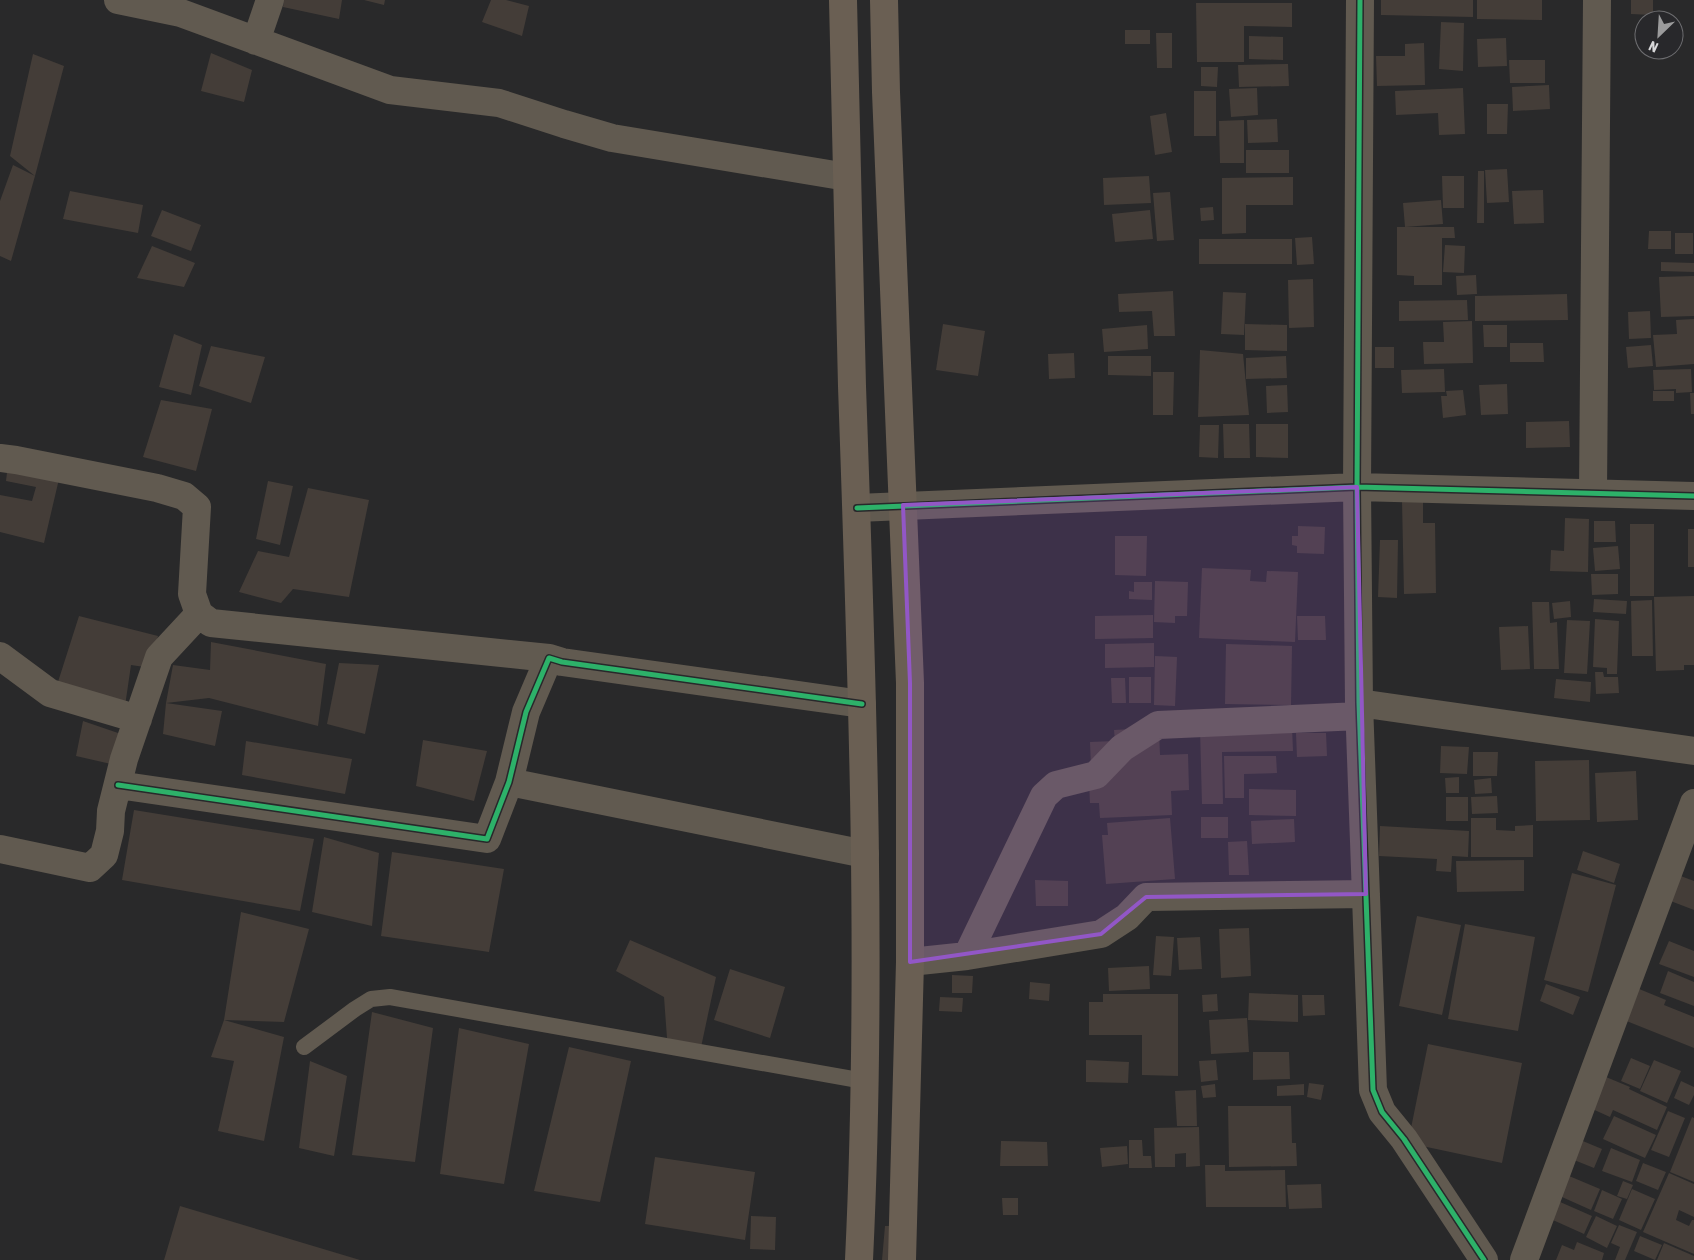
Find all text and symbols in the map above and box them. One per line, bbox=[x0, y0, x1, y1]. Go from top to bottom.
north arrow bbox=[1634, 10, 1684, 60]
text: N bbox=[1646, 38, 1661, 56]

